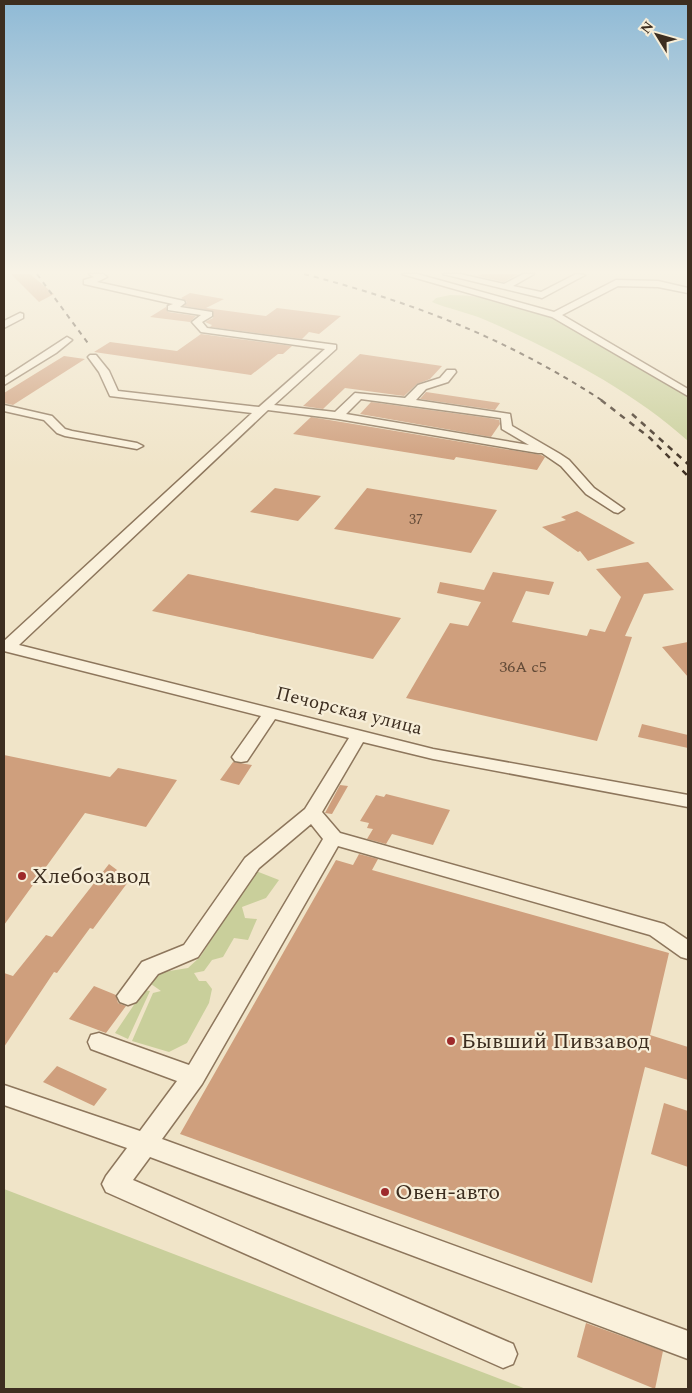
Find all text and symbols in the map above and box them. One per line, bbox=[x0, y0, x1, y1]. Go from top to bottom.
north arrow bbox=[632, 10, 682, 60]
text: N bbox=[635, 17, 659, 38]
house number: 37 bbox=[409, 509, 423, 530]
house number: 36А с5 bbox=[499, 655, 547, 679]
street label: Печорская улица bbox=[273, 679, 426, 743]
place label: Хлебозавод bbox=[32, 860, 150, 893]
marker: Хлебозавод bbox=[16, 870, 28, 882]
place label: Бывший Пивзавод bbox=[461, 1025, 650, 1058]
marker: Бывший Пивзавод bbox=[445, 1035, 457, 1047]
place label: Овен-авто bbox=[395, 1176, 500, 1209]
marker: Овен-авто bbox=[379, 1186, 391, 1198]

